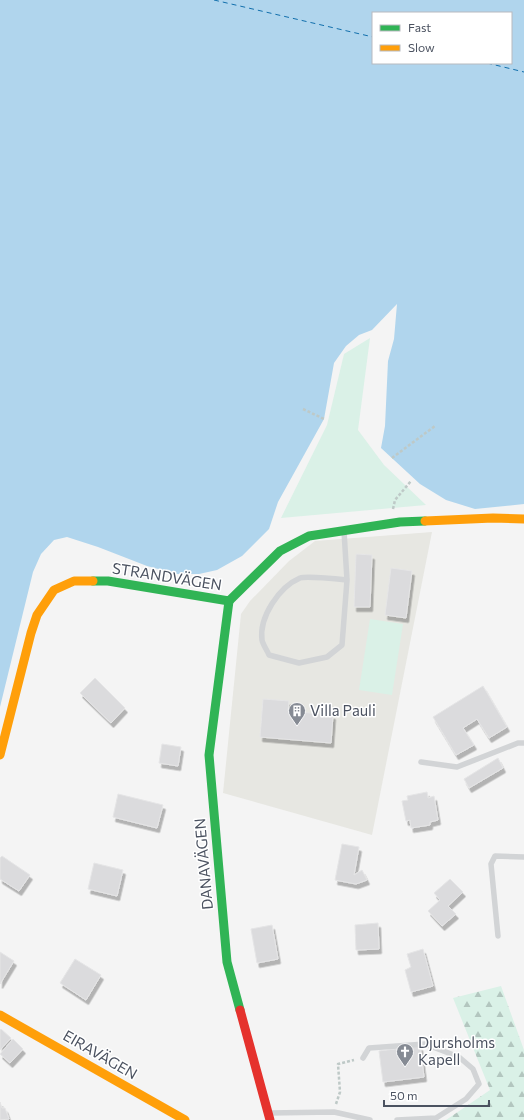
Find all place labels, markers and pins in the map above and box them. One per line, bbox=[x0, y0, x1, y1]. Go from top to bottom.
building icon: Villa Pauli bbox=[287, 701, 307, 726]
place label: Villa Pauli bbox=[310, 701, 376, 719]
place label: Djursholms Kapell bbox=[418, 1033, 495, 1068]
church icon: Djursholms Kapell bbox=[395, 1042, 415, 1067]

